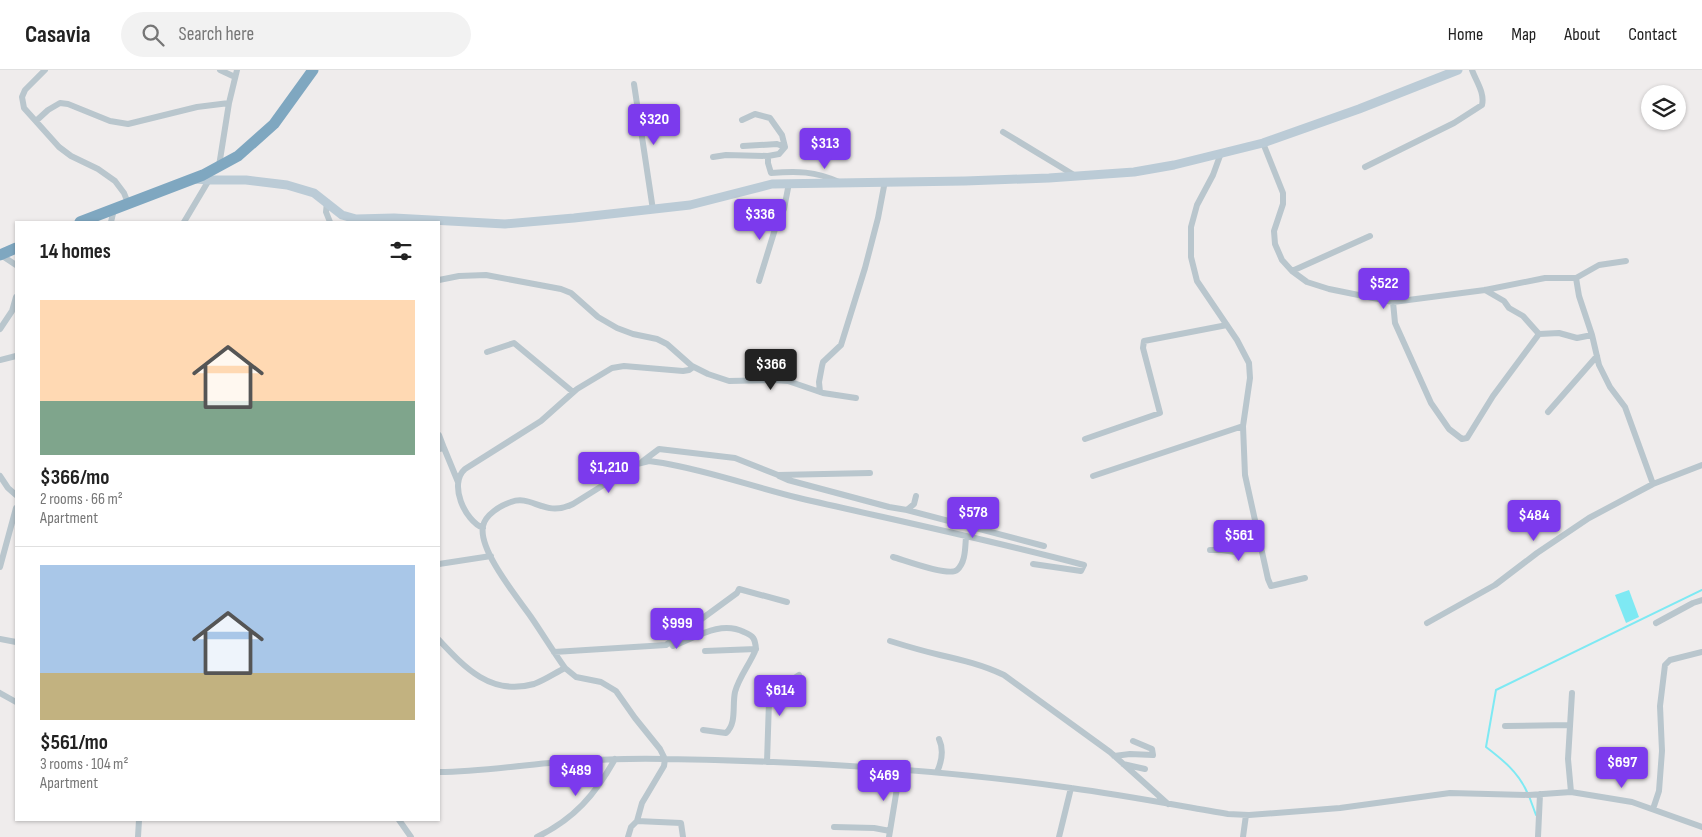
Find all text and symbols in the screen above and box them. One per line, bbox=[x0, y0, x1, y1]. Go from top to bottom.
search box bbox=[121, 12, 471, 57]
text: Casavia bbox=[25, 20, 91, 49]
icon: search bbox=[139, 21, 167, 49]
text: Search here bbox=[179, 23, 254, 46]
text: Home bbox=[1448, 24, 1483, 45]
text: Map bbox=[1511, 24, 1536, 45]
text: About bbox=[1564, 24, 1600, 45]
text: Contact bbox=[1628, 24, 1677, 45]
map controls bbox=[1641, 85, 1686, 130]
button: layers bbox=[1641, 85, 1686, 130]
pin: $320 bbox=[624, 104, 684, 146]
text: $320 bbox=[639, 110, 669, 129]
pin: $313 bbox=[795, 128, 855, 170]
text: $313 bbox=[811, 134, 839, 153]
pin: $336 bbox=[730, 198, 790, 241]
text: $336 bbox=[745, 205, 775, 224]
icon: filters bbox=[387, 237, 415, 265]
text: 14 homes bbox=[40, 239, 111, 264]
pin: $522 bbox=[1354, 268, 1414, 310]
text: $522 bbox=[1369, 274, 1399, 293]
icon: home bbox=[183, 332, 273, 422]
pin: $366 bbox=[741, 348, 801, 391]
text: $366 bbox=[756, 355, 786, 374]
pin: $1,210 bbox=[568, 452, 650, 494]
text: $1,210 bbox=[589, 458, 629, 477]
text: $366/mo bbox=[40, 465, 109, 490]
text: 2 rooms · 66 m² bbox=[40, 490, 123, 509]
pin: $578 bbox=[943, 496, 1003, 539]
pin: $484 bbox=[1504, 500, 1564, 542]
text: $578 bbox=[958, 503, 988, 522]
text: $484 bbox=[1519, 506, 1549, 525]
text: Apartment bbox=[40, 509, 98, 528]
pin: $561 bbox=[1209, 520, 1269, 562]
text: $561 bbox=[1224, 526, 1254, 545]
icon: home bbox=[183, 598, 273, 688]
pin: $999 bbox=[647, 608, 707, 650]
text: $999 bbox=[662, 614, 692, 633]
pin: $614 bbox=[750, 674, 810, 717]
text: $614 bbox=[765, 681, 795, 700]
text: $561/mo bbox=[40, 730, 108, 755]
pin: $697 bbox=[1592, 746, 1652, 789]
text: $697 bbox=[1607, 753, 1637, 772]
pin: $489 bbox=[546, 754, 606, 797]
text: 3 rooms · 104 m² bbox=[40, 755, 128, 774]
pin: $469 bbox=[854, 760, 914, 802]
text: $489 bbox=[561, 761, 591, 780]
text: $469 bbox=[869, 766, 899, 785]
text: Apartment bbox=[40, 774, 98, 793]

